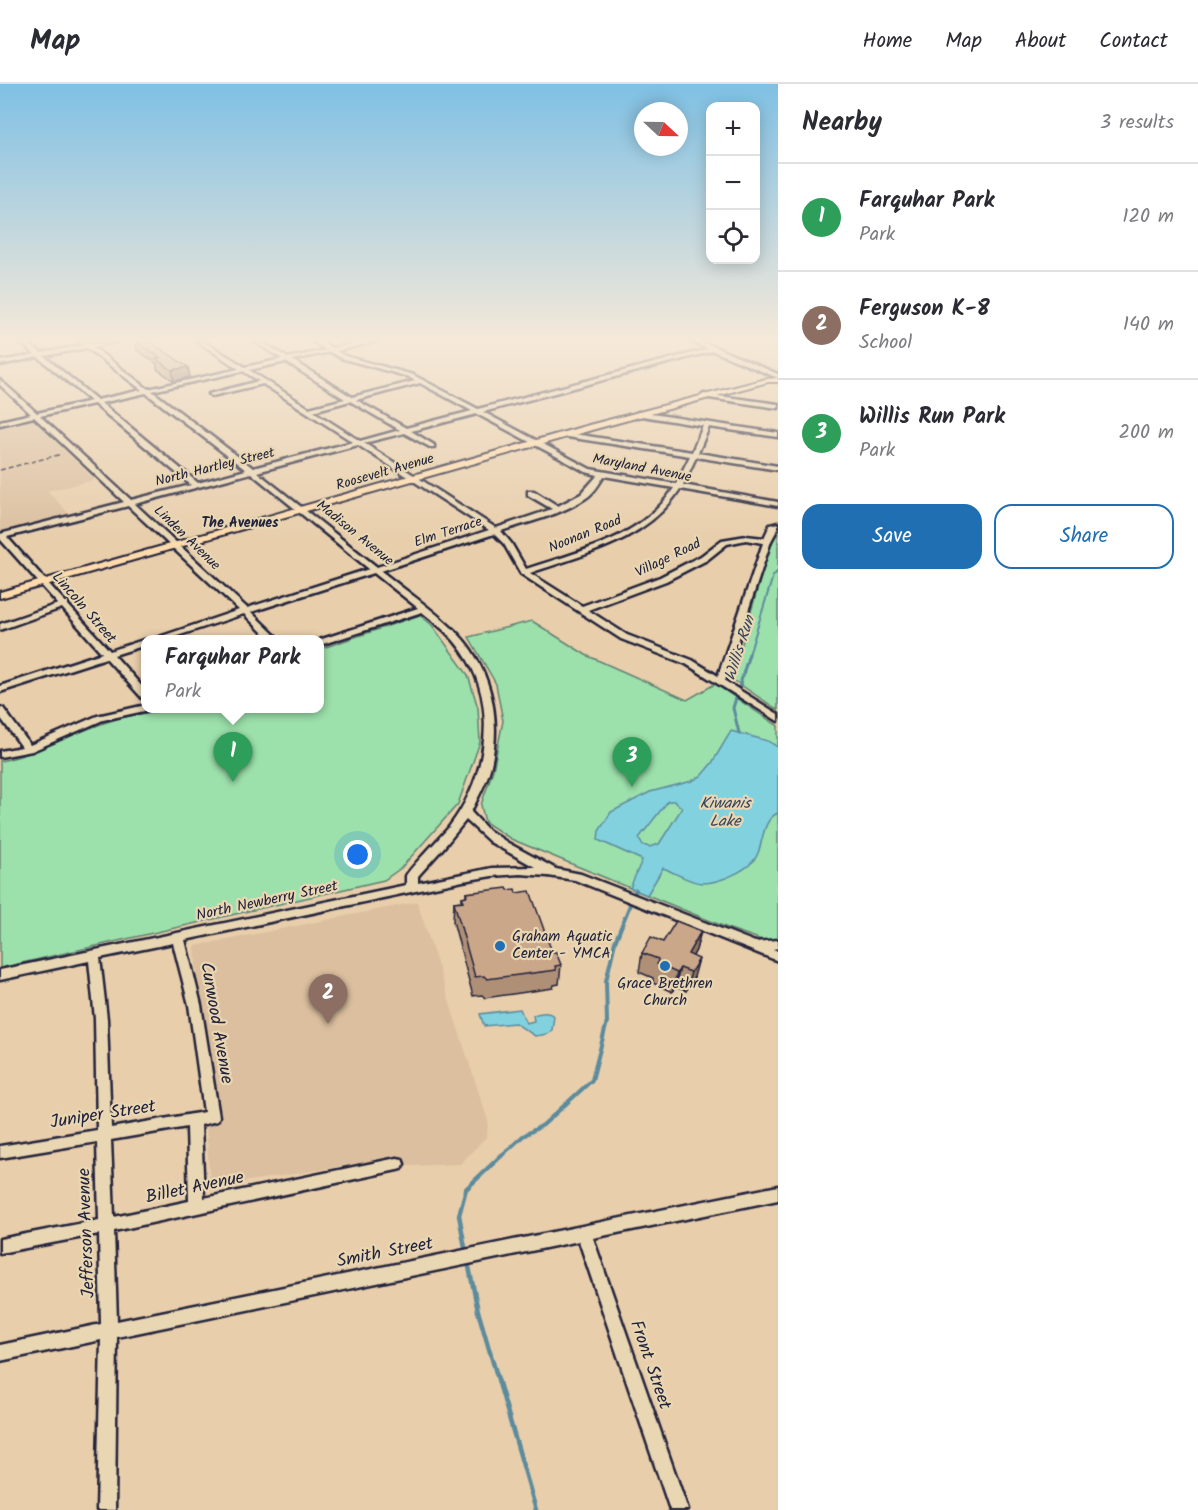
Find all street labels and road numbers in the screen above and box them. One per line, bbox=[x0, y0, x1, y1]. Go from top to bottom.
street label: North Hartley Street bbox=[153, 441, 278, 492]
street label: Roosevelt Avenue bbox=[333, 447, 437, 496]
street label: Maryland Avenue bbox=[591, 448, 694, 488]
street label: Madison Avenue bbox=[311, 495, 399, 572]
street label: Linden Avenue bbox=[148, 500, 226, 576]
street label: Noonan Road bbox=[545, 509, 626, 559]
street label: Elm Terrace bbox=[411, 510, 486, 553]
street label: Village Road bbox=[631, 532, 706, 583]
street label: Lincoln Street bbox=[46, 567, 122, 650]
street label: North Newberry Street bbox=[194, 874, 340, 928]
street label: Curwood Avenue bbox=[191, 960, 241, 1086]
street label: Juniper Street bbox=[48, 1092, 159, 1138]
street label: Billet Avenue bbox=[143, 1163, 247, 1213]
street label: Jefferson Avenue bbox=[70, 1168, 104, 1298]
street label: Smith Street bbox=[334, 1229, 437, 1277]
street label: Front Street bbox=[621, 1316, 679, 1415]

